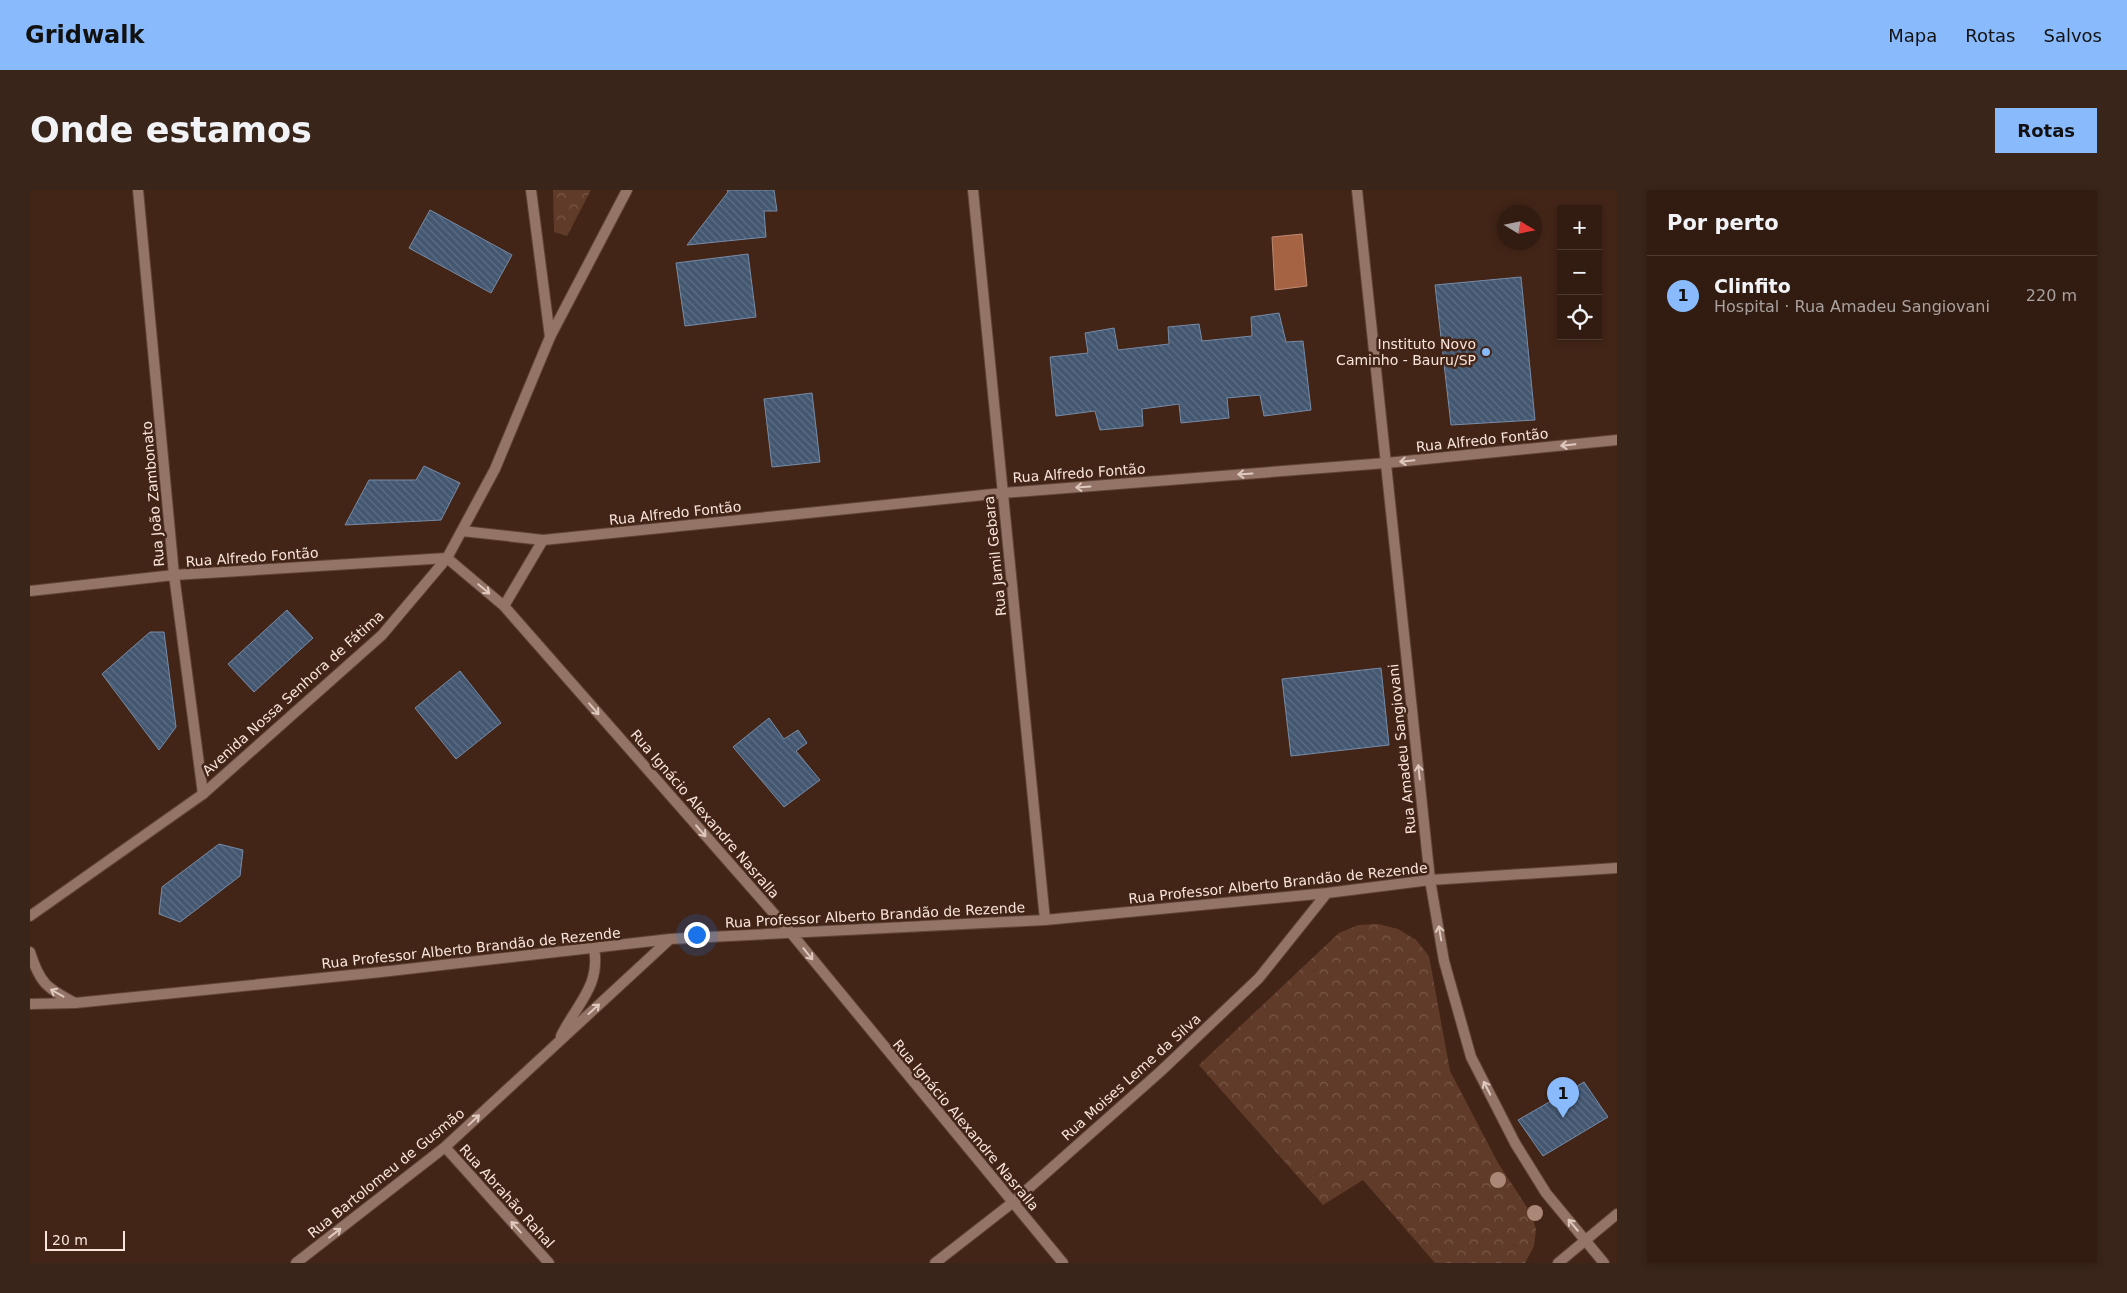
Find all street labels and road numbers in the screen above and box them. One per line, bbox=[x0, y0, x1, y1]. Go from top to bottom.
street label: Rua João Zambonato bbox=[139, 421, 167, 567]
street label: Rua Alfredo Fontão bbox=[1415, 425, 1549, 455]
street label: Rua Alfredo Fontão bbox=[1012, 460, 1146, 486]
street label: Rua Jamil Gebara bbox=[981, 495, 1009, 617]
street label: Rua Alfredo Fontão bbox=[608, 498, 742, 528]
street label: Rua Alfredo Fontão bbox=[185, 544, 319, 570]
street label: Avenida Nossa Senhora de Fátima bbox=[199, 607, 387, 779]
street label: Rua Amadeu Sangiovani bbox=[1385, 663, 1419, 835]
street label: Rua Ignácio Alexandre Nasralla bbox=[627, 726, 783, 902]
street label: Rua Professor Alberto Brandão de Rezende bbox=[1128, 859, 1428, 907]
street label: Rua Professor Alberto Brandão de Rezende bbox=[724, 899, 1026, 931]
street label: Rua Professor Alberto Brandão de Rezende bbox=[321, 924, 621, 972]
street label: Rua Moises Leme da Silva bbox=[1058, 1010, 1204, 1144]
street label: Rua Ignácio Alexandre Nasralla bbox=[890, 1036, 1042, 1214]
street label: Rua Bartolomeu de Gusmão bbox=[305, 1105, 467, 1241]
street label: Rua Abrahão Rahal bbox=[456, 1141, 558, 1251]

